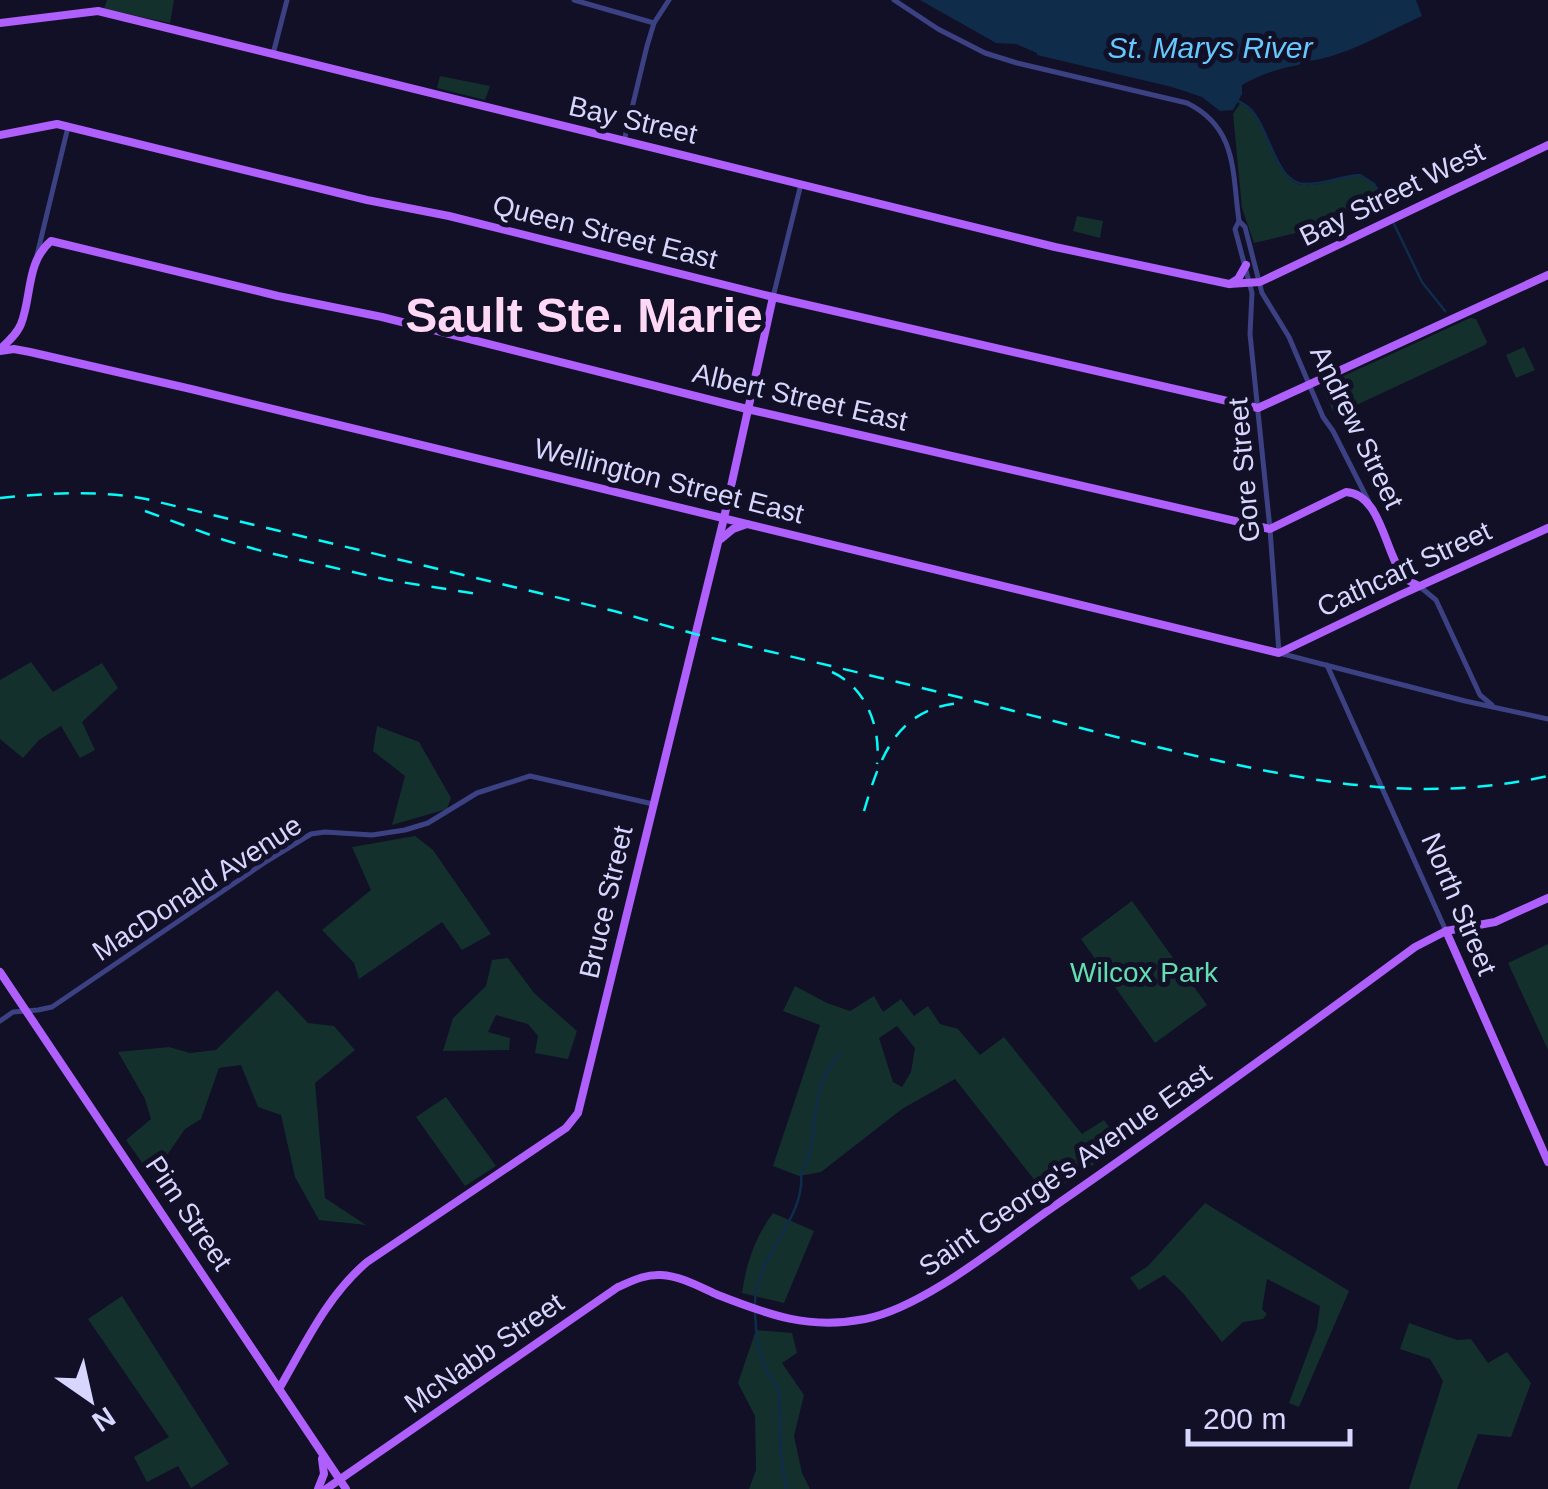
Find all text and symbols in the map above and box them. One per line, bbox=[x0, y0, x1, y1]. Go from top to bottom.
water label: St. Marys River bbox=[1107, 31, 1314, 64]
street label: Bay Street bbox=[566, 90, 700, 150]
street label: Bay Street West bbox=[1295, 136, 1490, 252]
street label: Queen Street East bbox=[489, 189, 721, 275]
district label: Sault Ste. Marie bbox=[405, 289, 763, 342]
street label: Andrew Street bbox=[1304, 340, 1410, 514]
street label: Albert Street East bbox=[690, 357, 911, 437]
street label: Gore Street bbox=[1222, 396, 1266, 543]
street label: Wellington Street East bbox=[531, 433, 807, 530]
street label: Cathcart Street bbox=[1312, 515, 1496, 623]
street label: MacDonald Avenue bbox=[87, 809, 307, 967]
street label: Bruce Street bbox=[573, 822, 639, 981]
street label: North Street bbox=[1415, 828, 1503, 980]
park label: Wilcox Park bbox=[1070, 957, 1219, 988]
street label: Saint George's Avenue East bbox=[913, 1057, 1217, 1283]
street label: Pim Street bbox=[140, 1150, 239, 1276]
street label: McNabb Street bbox=[399, 1287, 570, 1419]
north arrow bbox=[40, 1349, 140, 1449]
scale bar bbox=[1188, 1384, 1350, 1446]
text: N bbox=[87, 1401, 121, 1438]
text: 200 m bbox=[1203, 1402, 1286, 1435]

